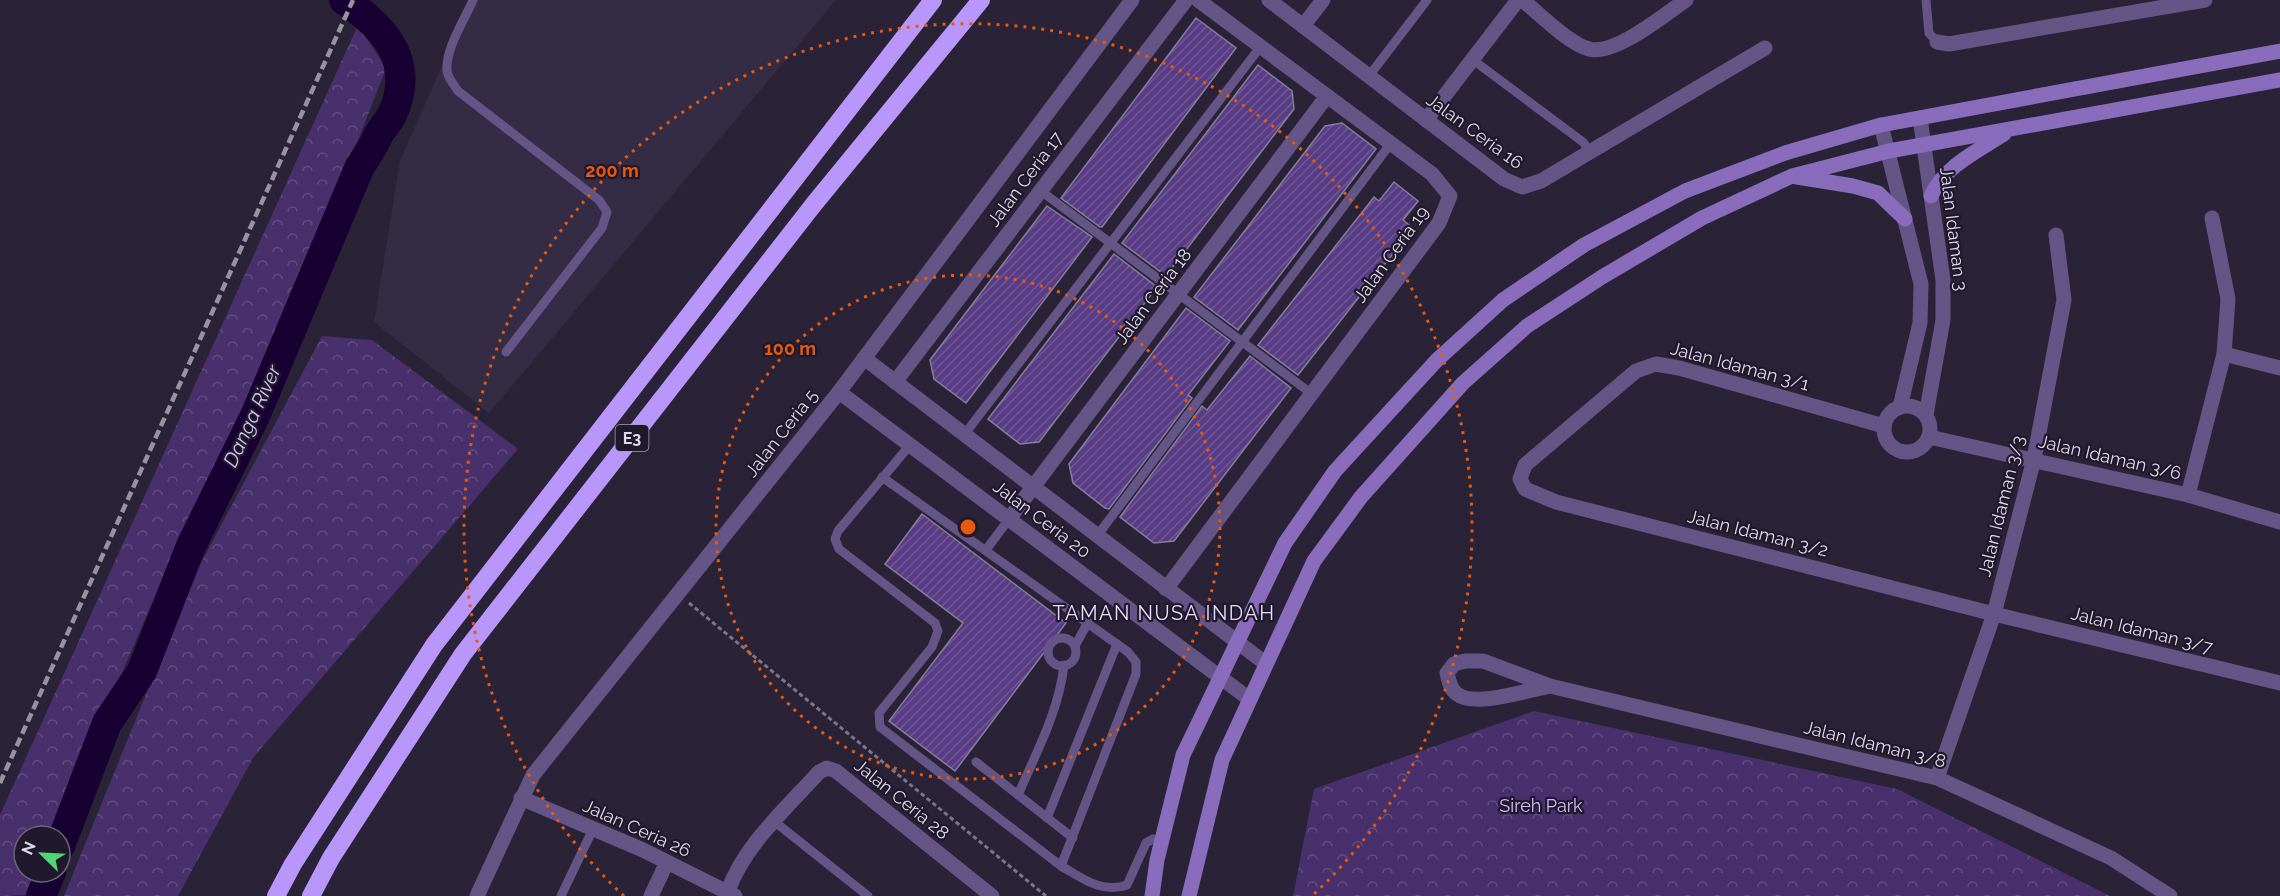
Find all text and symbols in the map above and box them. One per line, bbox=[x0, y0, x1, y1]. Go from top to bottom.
street label: Jalan Ceria 16 bbox=[1423, 89, 1527, 173]
street label: Jalan Ceria 17 bbox=[983, 127, 1068, 230]
text: 200 m bbox=[585, 160, 639, 181]
street label: Jalan Idaman 3 bbox=[1936, 166, 1972, 292]
street label: Jalan Ceria 19 bbox=[1349, 202, 1433, 306]
street label: Jalan Ceria 18 bbox=[1110, 244, 1196, 348]
street label: Jalan Idaman 3/1 bbox=[1668, 337, 1812, 395]
text: 100 m bbox=[764, 338, 816, 359]
water label: Danga River bbox=[218, 360, 287, 471]
street label: Jalan Ceria 5 bbox=[740, 385, 822, 481]
road number: E3 bbox=[616, 425, 648, 451]
street label: Jalan Idaman 3/6 bbox=[2037, 430, 2184, 484]
street label: Jalan Idaman 3/3 bbox=[1973, 433, 2029, 579]
street label: Jalan Ceria 20 bbox=[989, 476, 1095, 562]
street label: Jalan Idaman 3/2 bbox=[1685, 505, 1831, 561]
centre of rings bbox=[958, 517, 978, 537]
district label: TAMAN NUSA INDAH bbox=[1053, 601, 1275, 625]
street label: Jalan Idaman 3/7 bbox=[2069, 602, 2215, 658]
street label: Jalan Idaman 3/8 bbox=[1802, 716, 1948, 772]
street label: Jalan Ceria 28 bbox=[850, 754, 954, 844]
street label: Jalan Ceria 26 bbox=[580, 795, 694, 861]
park label: Sireh Park bbox=[1499, 795, 1583, 816]
north arrow bbox=[12, 824, 72, 884]
text: N bbox=[18, 839, 40, 858]

